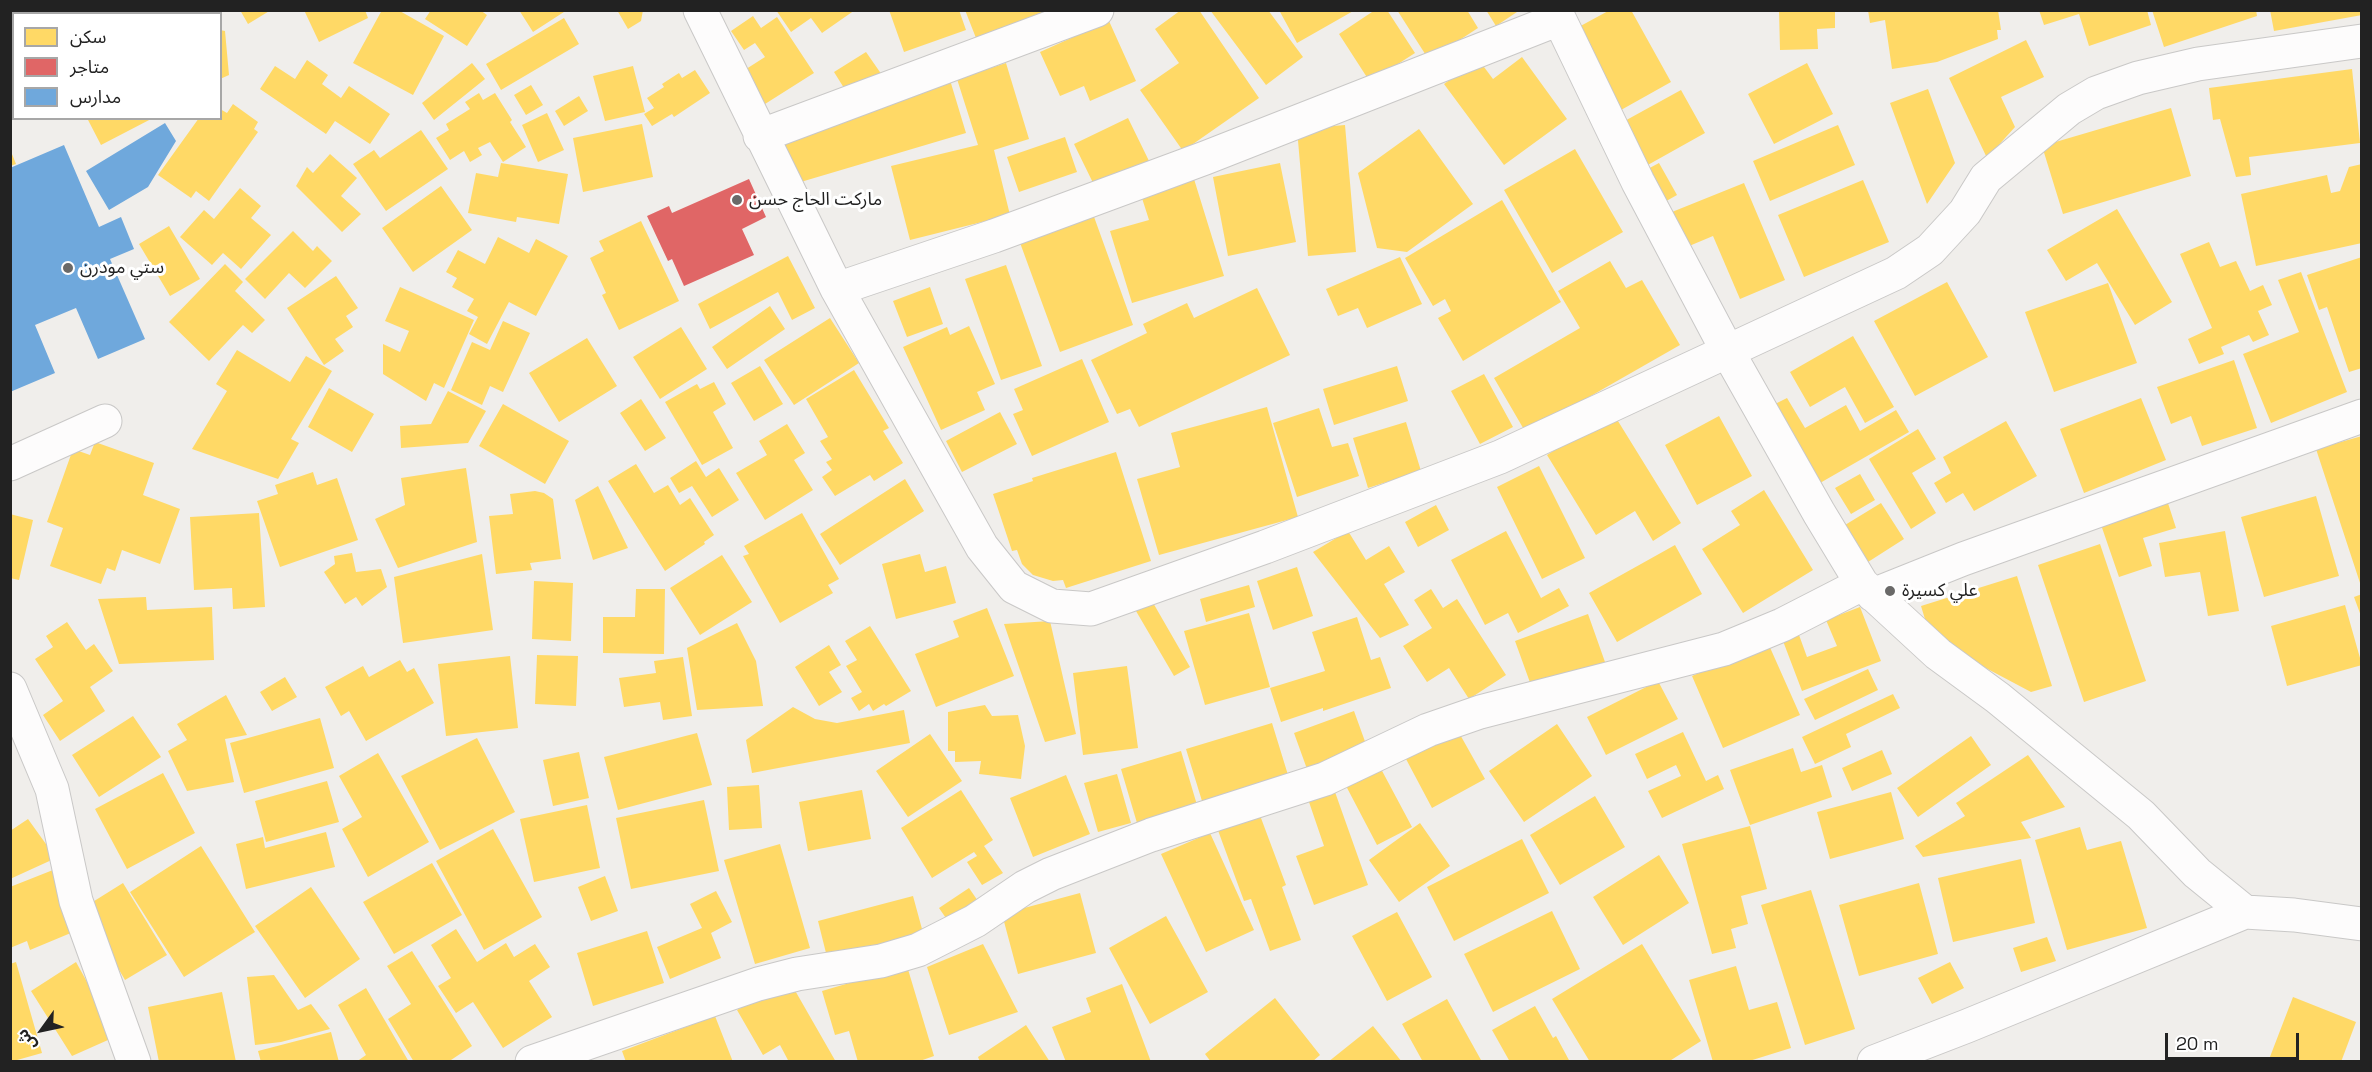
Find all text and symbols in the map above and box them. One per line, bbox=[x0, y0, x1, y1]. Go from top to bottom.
legend bbox=[12, 12, 222, 120]
text: سكن bbox=[70, 25, 106, 48]
text: متاجر bbox=[70, 55, 109, 78]
text: مدارس bbox=[70, 85, 121, 108]
place label: ماركت الحاج حسن bbox=[749, 189, 882, 211]
marker: ماركت الحاج حسن bbox=[730, 193, 744, 207]
place label: ستي مودرن bbox=[80, 257, 164, 279]
marker: ستي مودرن bbox=[61, 261, 75, 275]
place label: علي كسيرة bbox=[1902, 580, 1977, 602]
marker: علي كسيرة bbox=[1883, 584, 1897, 598]
north arrow bbox=[12, 1000, 72, 1060]
scale bar bbox=[2168, 1021, 2302, 1059]
text: ش bbox=[12, 1025, 41, 1055]
text: 20 m bbox=[2176, 1032, 2219, 1055]

